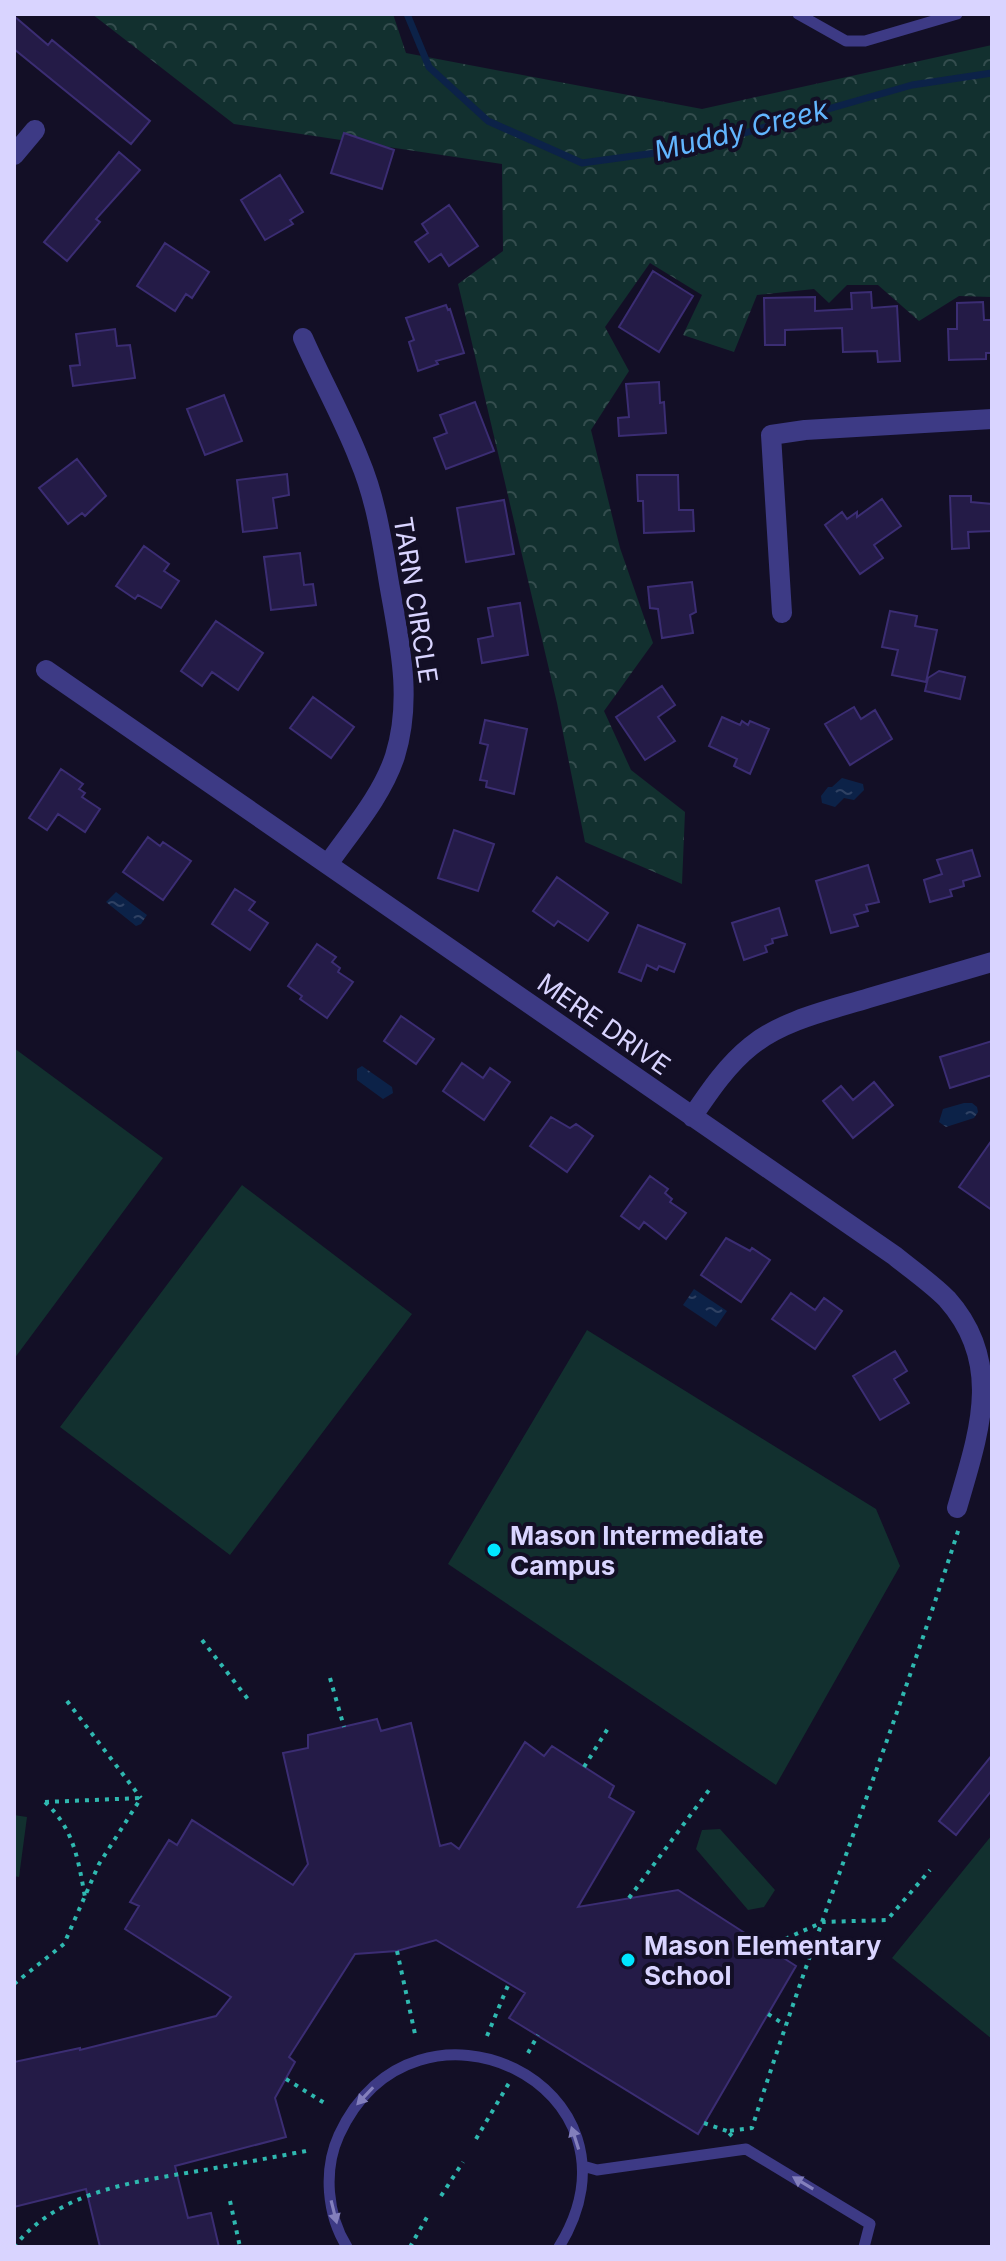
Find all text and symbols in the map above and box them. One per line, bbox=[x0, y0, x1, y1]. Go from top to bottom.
water label: Muddy Creek bbox=[650, 92, 832, 168]
street label: TARN CIRCLE bbox=[388, 515, 444, 685]
street label: MERE DRIVE bbox=[532, 967, 676, 1081]
place label: Mason Intermediate Campus bbox=[510, 1520, 764, 1581]
marker: Mason Intermediate Campus bbox=[485, 1541, 503, 1559]
place label: Mason Elementary School bbox=[644, 1930, 882, 1991]
marker: Mason Elementary School bbox=[619, 1951, 637, 1969]
one-way arrow bbox=[357, 2086, 375, 2105]
one-way arrow bbox=[569, 2126, 581, 2150]
one-way arrow bbox=[792, 2177, 814, 2191]
one-way arrow bbox=[329, 2200, 341, 2225]

